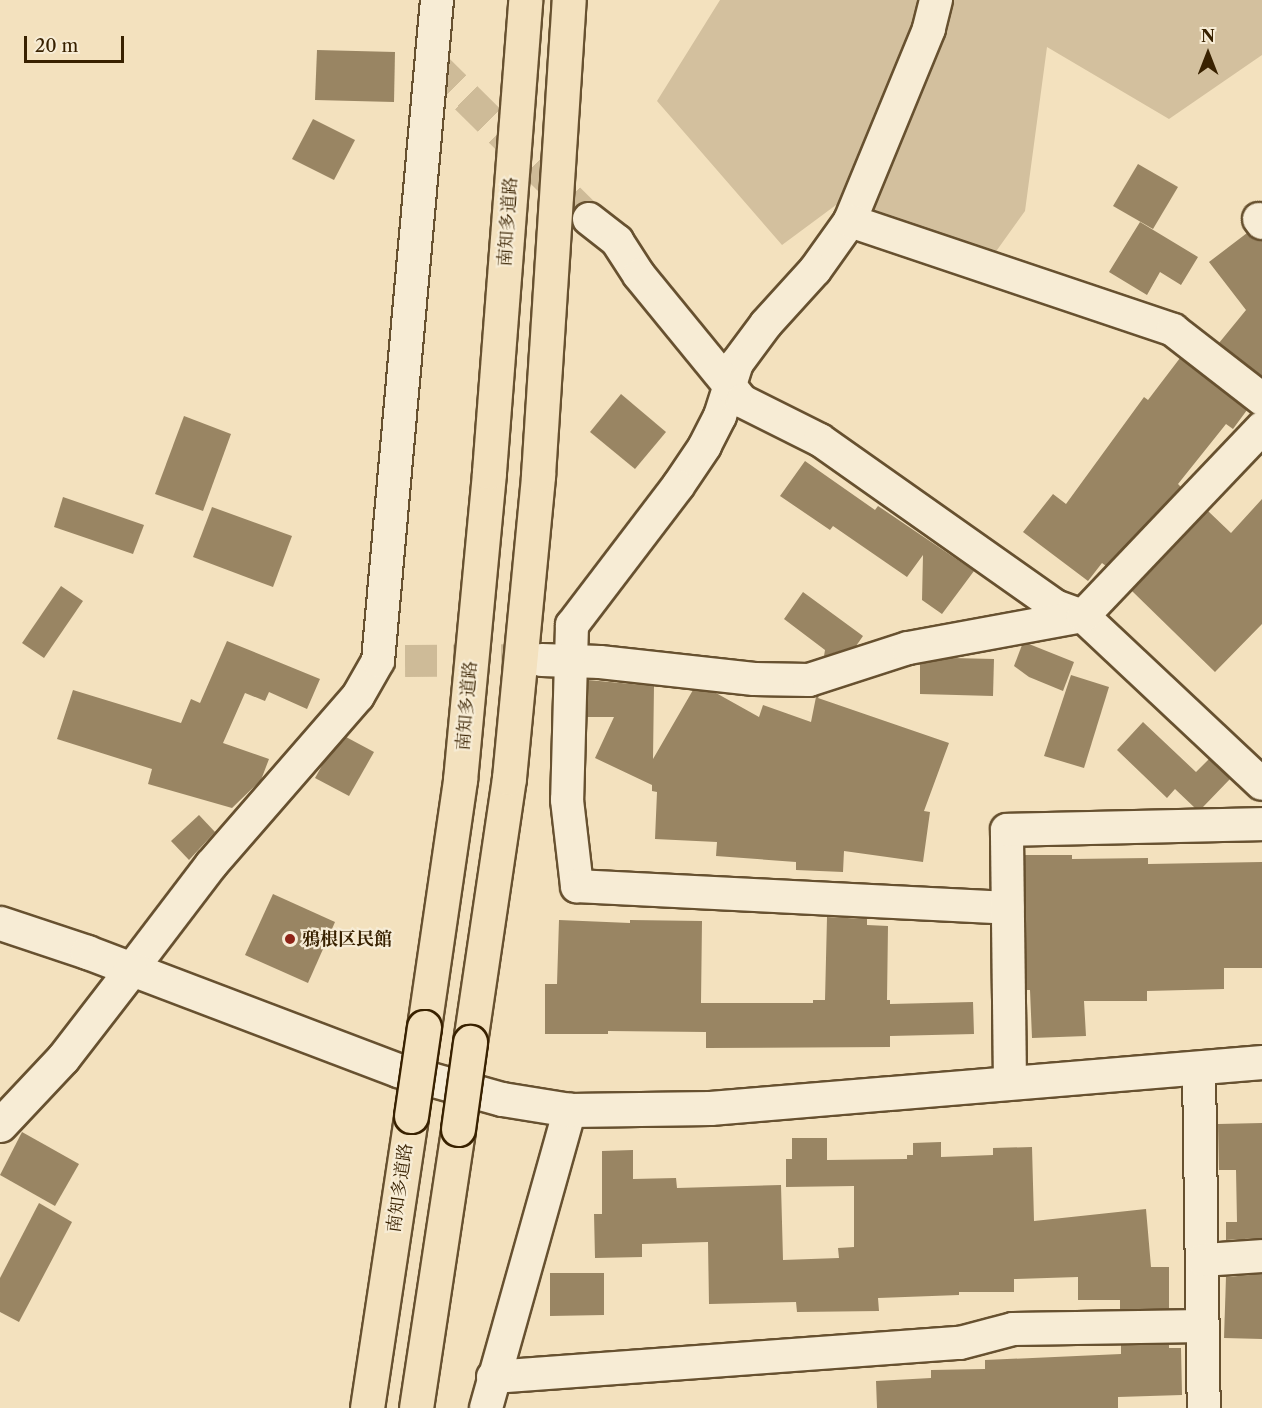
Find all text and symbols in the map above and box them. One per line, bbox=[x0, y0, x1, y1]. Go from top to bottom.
scale bar bbox=[27, 24, 128, 62]
north arrow bbox=[1178, 24, 1238, 84]
text: N bbox=[1201, 26, 1215, 46]
text: 20 m bbox=[35, 35, 78, 57]
street label: 南知多道路 bbox=[494, 176, 522, 268]
street label: 南知多道路 bbox=[452, 660, 482, 752]
place label: 鴉根区民館 bbox=[302, 928, 392, 950]
marker: 鴉根区民館 bbox=[283, 932, 297, 946]
street label: 南知多道路 bbox=[383, 1142, 417, 1234]

